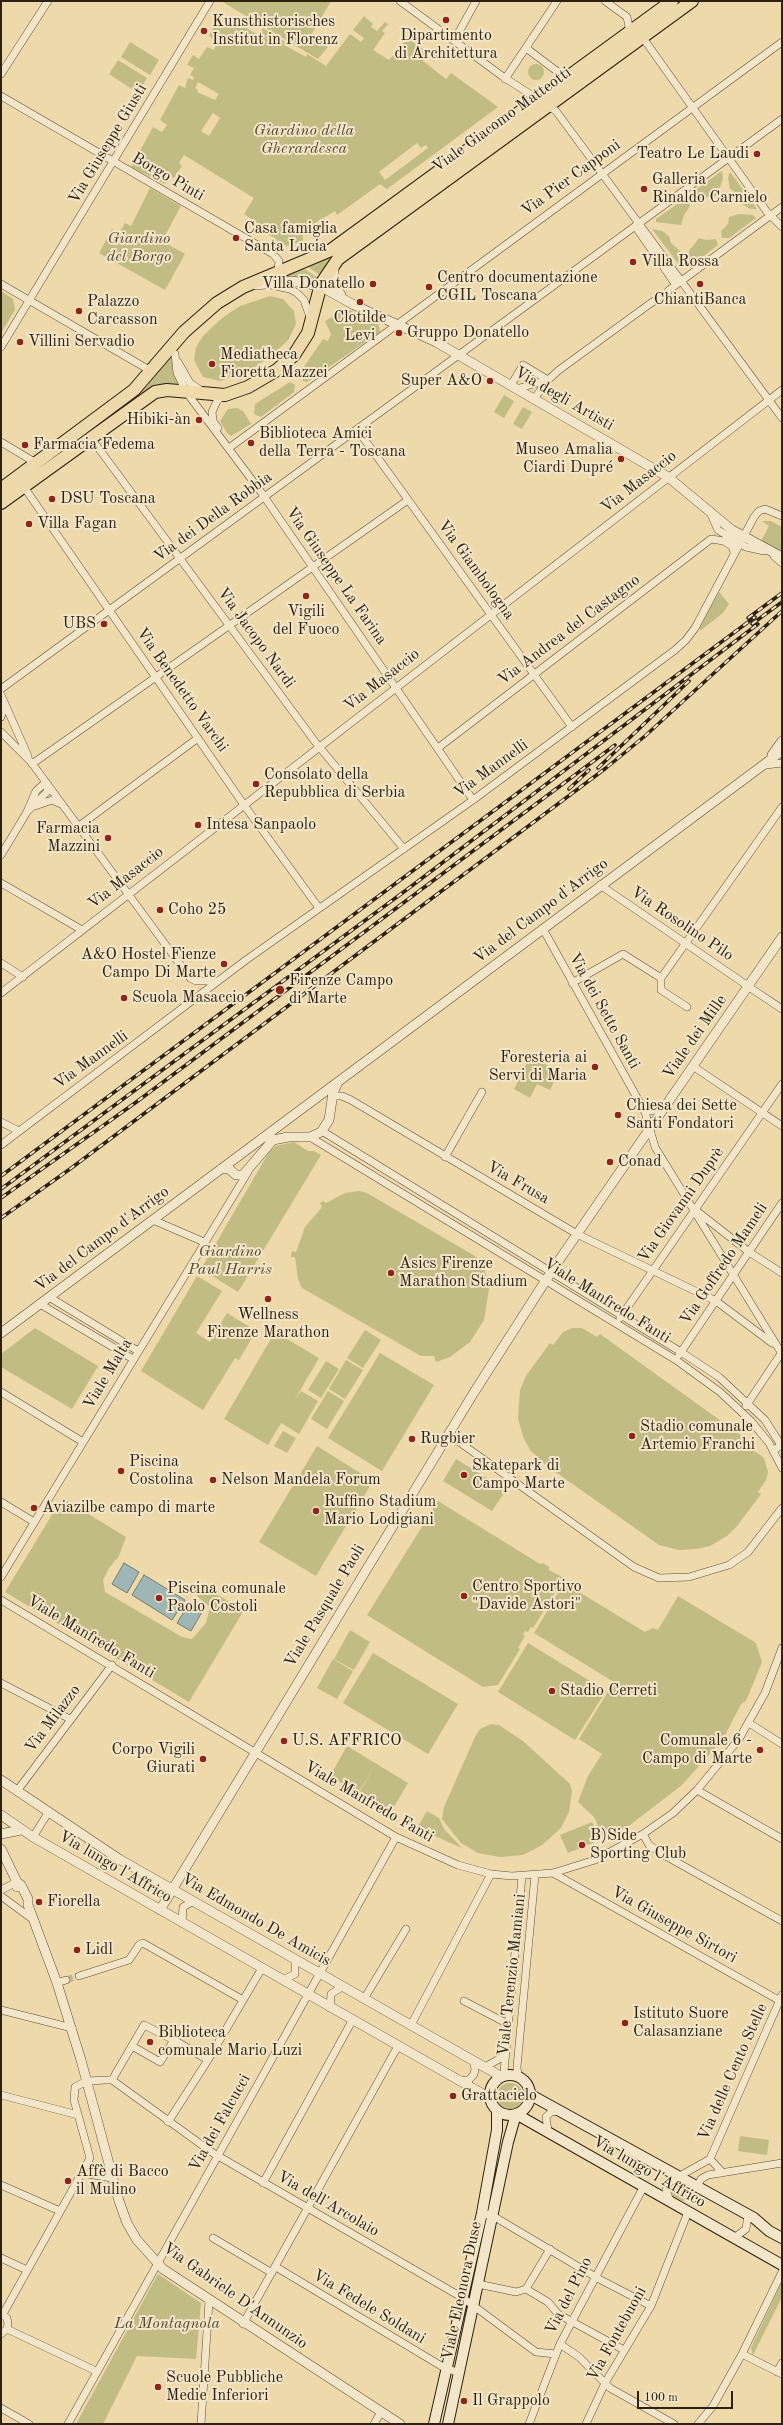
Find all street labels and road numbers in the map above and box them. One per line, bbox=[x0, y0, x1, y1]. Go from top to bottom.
street label: Viale Giacomo Matteotti bbox=[429, 63, 575, 177]
street label: Via Giuseppe Giusti bbox=[65, 80, 151, 208]
street label: Via Pier Capponi bbox=[518, 136, 624, 220]
street label: Borgo Pinti bbox=[128, 149, 208, 205]
street label: Via degli Artisti bbox=[511, 363, 617, 435]
street label: Via Masaccio bbox=[597, 447, 681, 517]
street label: Via dei Della Robbia bbox=[150, 468, 276, 566]
street label: Via Giuseppe La Farina bbox=[281, 503, 391, 649]
street label: Via Giambologna bbox=[433, 516, 519, 624]
street label: Via Andrea del Castagno bbox=[494, 570, 644, 690]
street label: Via Jacopo Nardi bbox=[213, 584, 299, 692]
street label: Via Benedetto Varchi bbox=[132, 624, 232, 756]
street label: Via Masaccio bbox=[340, 645, 424, 715]
street label: Via Mannelli bbox=[450, 736, 532, 802]
street label: Via Masaccio bbox=[84, 843, 168, 913]
street label: Via del Campo d'Arrigo bbox=[470, 854, 612, 968]
street label: Via Rosolino Pilo bbox=[627, 883, 737, 965]
street label: Via dei Sette Santi bbox=[564, 950, 644, 1072]
street label: Viale dei Mille bbox=[659, 991, 731, 1083]
street label: Via Mannelli bbox=[50, 1027, 132, 1093]
street label: Via Giovanni Duprè bbox=[634, 1144, 728, 1266]
street label: Via Frusa bbox=[483, 1157, 553, 1209]
street label: Via del Campo d'Arrigo bbox=[31, 1182, 173, 1296]
street label: Via Goffredo Mameli bbox=[676, 1199, 772, 1329]
street label: Viale Manfredo Fanti bbox=[540, 1254, 674, 1348]
street label: Viale Malta bbox=[79, 1335, 137, 1413]
street label: Viale Pasquale Paoli bbox=[281, 1541, 369, 1671]
street label: Viale Manfredo Fanti bbox=[23, 1591, 159, 1683]
street label: Via Milazzo bbox=[21, 1681, 85, 1757]
street label: Viale Manfredo Fanti bbox=[301, 1757, 437, 1847]
street label: Via lungo l'Affrico bbox=[55, 1827, 175, 1907]
street label: Via Edmondo De Amicis bbox=[178, 1869, 334, 1971]
street label: Via Giuseppe Sirtori bbox=[608, 1883, 740, 1967]
street label: Viale Terenzio Mamiani bbox=[494, 1893, 530, 2057]
street label: Via delle Cento Stelle bbox=[694, 2000, 772, 2144]
street label: Via dei Falcucci bbox=[185, 2071, 255, 2175]
street label: Via lungo l'Affrico bbox=[589, 2132, 709, 2212]
street label: Via dell'Arcolaio bbox=[274, 2167, 382, 2241]
street label: Viale Eleonora Duse bbox=[438, 2220, 486, 2362]
street label: Via Gabriele D'Annunzio bbox=[159, 2239, 311, 2353]
street label: Via del Pino bbox=[541, 2254, 597, 2338]
street label: Via Fedele Soldani bbox=[309, 2266, 429, 2348]
street label: Via Fontebuoni bbox=[583, 2283, 651, 2385]

